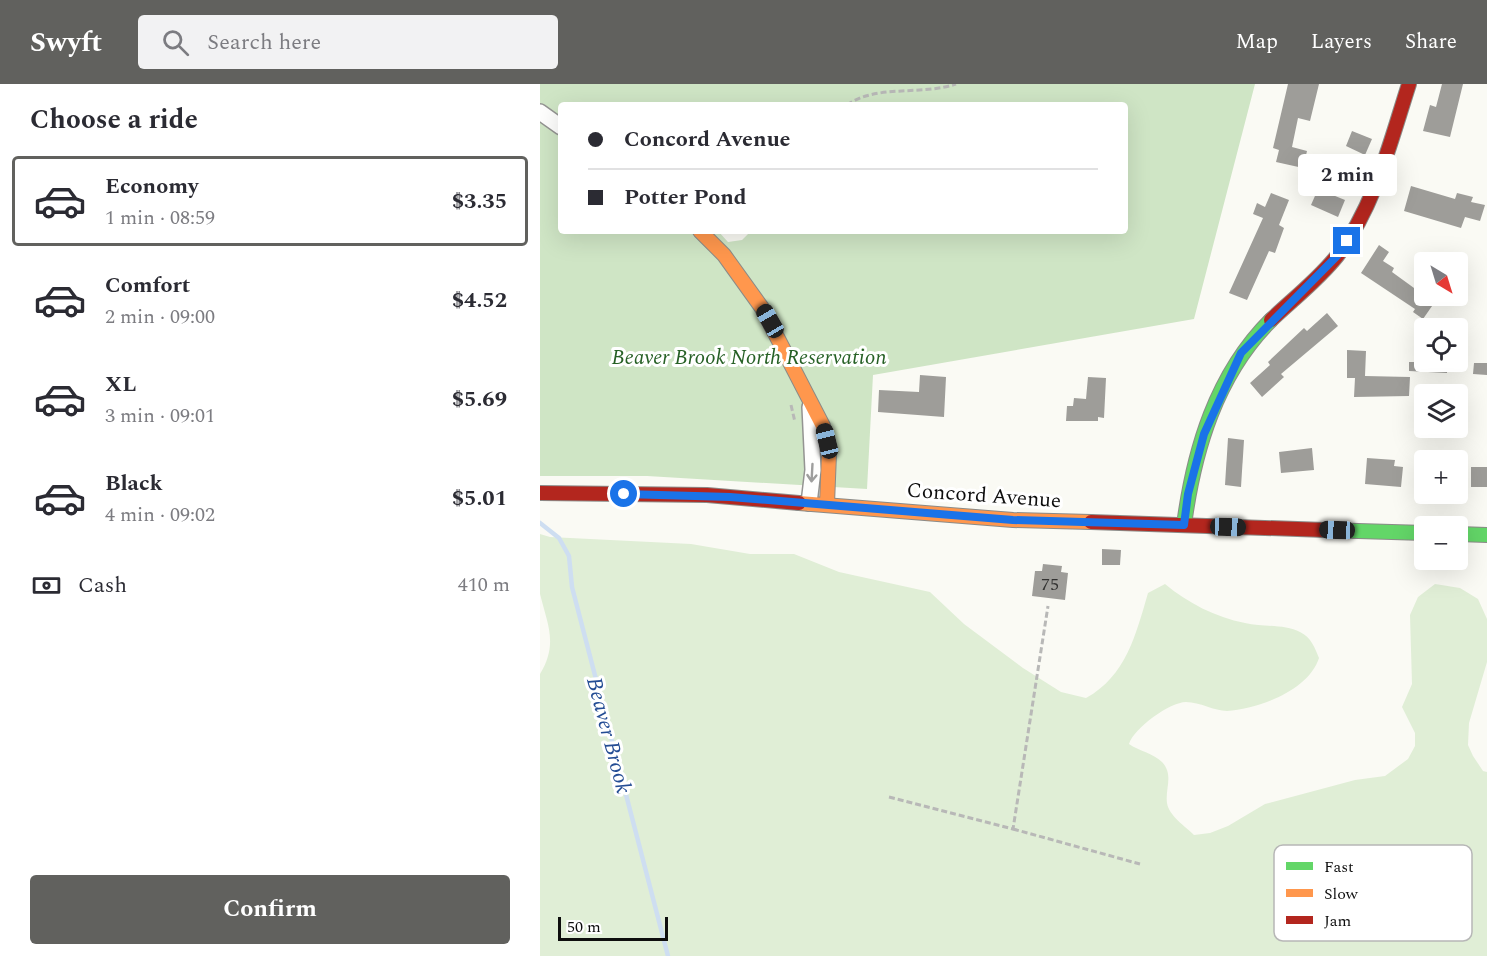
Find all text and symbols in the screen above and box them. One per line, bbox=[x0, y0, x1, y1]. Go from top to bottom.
search box bbox=[138, 15, 558, 69]
text: Swyft bbox=[30, 21, 102, 64]
icon: search bbox=[159, 26, 192, 59]
text: Search here bbox=[207, 26, 321, 59]
text: Map bbox=[1236, 26, 1278, 58]
text: Layers bbox=[1311, 26, 1372, 58]
text: Share bbox=[1405, 26, 1457, 58]
text: Choose a ride bbox=[30, 99, 198, 141]
text: Concord Avenue bbox=[624, 123, 791, 156]
callout: 2 min bbox=[1298, 154, 1396, 196]
text: 2 min bbox=[1321, 160, 1374, 190]
text: Economy bbox=[105, 170, 198, 203]
icon: car bbox=[33, 174, 87, 228]
text: Potter Pond bbox=[624, 181, 747, 214]
text: $3.35 bbox=[452, 185, 507, 218]
text: 1 min · 08:59 bbox=[105, 203, 215, 233]
route end bbox=[1333, 227, 1360, 254]
north arrow bbox=[1414, 252, 1468, 306]
map controls bbox=[1414, 252, 1468, 570]
text: Comfort bbox=[105, 269, 190, 302]
icon: car bbox=[33, 273, 87, 327]
text: $4.52 bbox=[452, 284, 507, 317]
car bbox=[753, 301, 787, 341]
text: 2 min · 09:00 bbox=[105, 302, 215, 332]
button: locate bbox=[1414, 318, 1468, 372]
park label: Beaver Brook North Reservation bbox=[611, 342, 887, 374]
text: XL bbox=[105, 368, 136, 401]
icon: car bbox=[33, 372, 87, 426]
text: $5.69 bbox=[452, 383, 507, 416]
button: layers bbox=[1414, 384, 1468, 438]
text: 3 min · 09:01 bbox=[105, 401, 215, 431]
car bbox=[814, 421, 840, 461]
button: + bbox=[1414, 450, 1468, 504]
one-way arrow bbox=[806, 462, 817, 482]
text: Black bbox=[105, 467, 163, 500]
icon: car bbox=[33, 471, 87, 525]
street label: Concord Avenue bbox=[906, 475, 1062, 517]
route start bbox=[610, 480, 637, 507]
text: $5.01 bbox=[452, 482, 507, 515]
text: 4 min · 09:02 bbox=[105, 500, 215, 530]
button: − bbox=[1414, 516, 1468, 570]
car bbox=[1210, 517, 1246, 537]
car bbox=[1319, 520, 1355, 540]
icon: cash bbox=[30, 569, 63, 602]
text: Cash bbox=[78, 569, 127, 602]
text: 410 m bbox=[458, 570, 510, 600]
house number: 75 bbox=[1041, 571, 1059, 598]
water label: Beaver Brook bbox=[577, 673, 640, 797]
legend bbox=[1274, 845, 1472, 941]
text: Fast bbox=[1324, 855, 1354, 879]
button: Confirm bbox=[30, 875, 510, 944]
text: Slow bbox=[1324, 882, 1359, 906]
text: Jam bbox=[1324, 909, 1352, 933]
scale bar bbox=[558, 914, 668, 942]
text: 50 m bbox=[567, 915, 601, 939]

